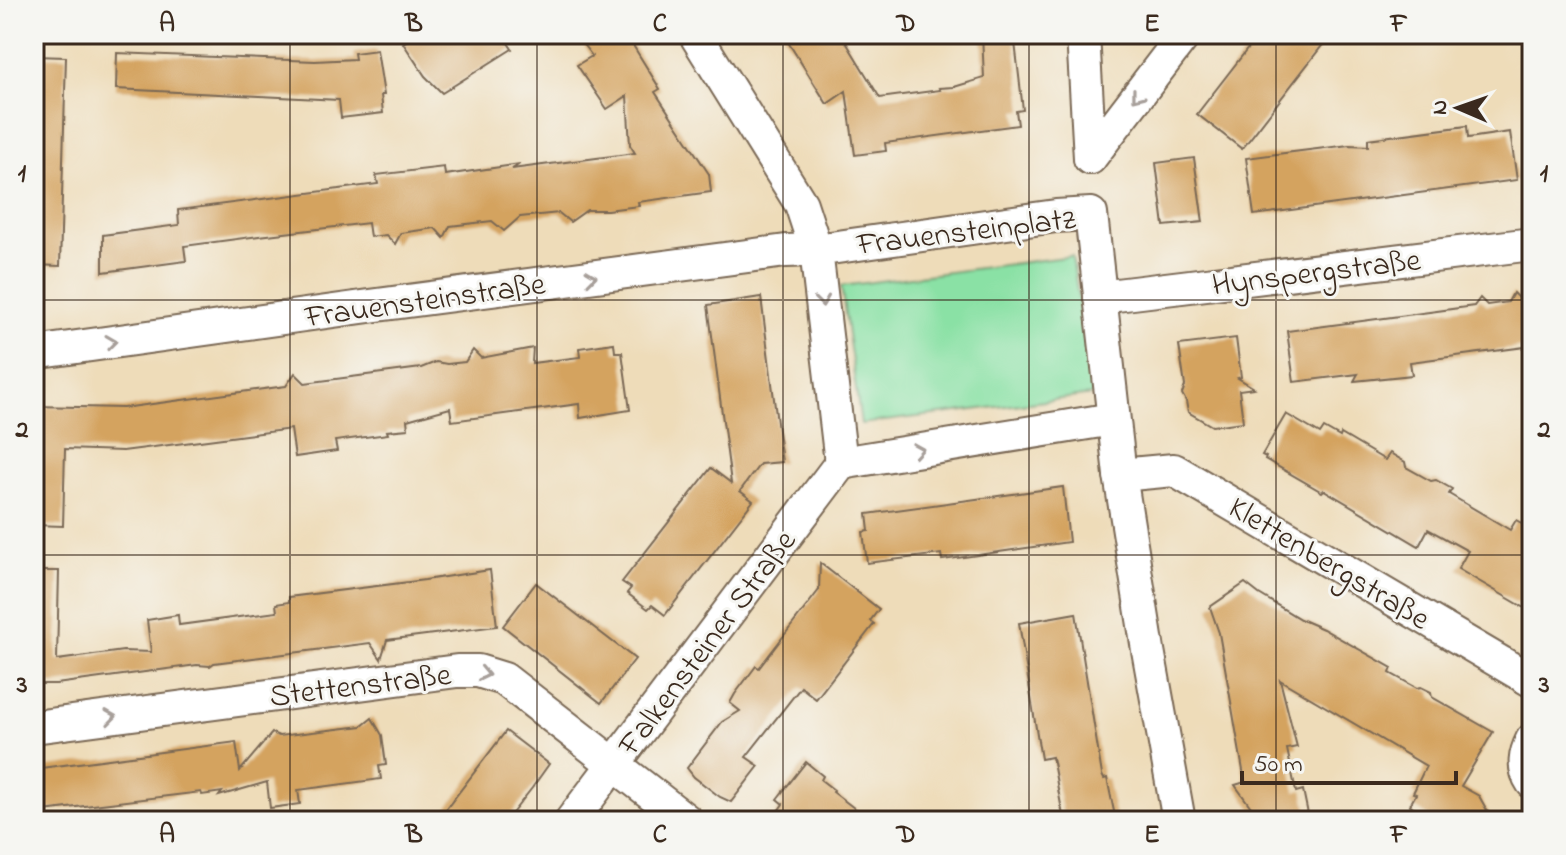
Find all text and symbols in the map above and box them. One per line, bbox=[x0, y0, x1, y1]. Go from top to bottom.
text: A bbox=[159, 6, 175, 44]
text: B bbox=[404, 6, 423, 44]
text: C bbox=[653, 6, 667, 44]
text: D bbox=[895, 6, 916, 44]
text: E bbox=[1144, 6, 1160, 44]
text: F bbox=[1389, 6, 1408, 44]
north arrow bbox=[1418, 68, 1498, 148]
one-way arrow bbox=[1133, 87, 1147, 102]
text: N bbox=[1425, 99, 1457, 115]
text: 1 bbox=[18, 156, 27, 194]
text: 1 bbox=[1540, 156, 1549, 194]
street label: Frauensteinplatz bbox=[853, 197, 1079, 270]
street label: Hynspergstraße bbox=[1209, 238, 1424, 311]
street label: Frauensteinstraße bbox=[301, 262, 549, 343]
one-way arrow bbox=[584, 269, 598, 286]
one-way arrow bbox=[813, 295, 830, 308]
one-way arrow bbox=[104, 334, 118, 351]
text: 2 bbox=[15, 412, 29, 450]
text: 2 bbox=[1537, 412, 1551, 450]
one-way arrow bbox=[912, 442, 925, 459]
street label: Klettenbergstraße bbox=[1218, 486, 1438, 644]
street label: Falkensteiner Straße bbox=[607, 521, 810, 768]
street label: Stettenstraße bbox=[267, 653, 455, 722]
one-way arrow bbox=[476, 665, 490, 682]
text: 3 bbox=[16, 667, 28, 705]
text: 3 bbox=[1538, 667, 1550, 705]
one-way arrow bbox=[104, 709, 118, 726]
scale bar bbox=[1242, 735, 1456, 785]
text: 50 m bbox=[1254, 748, 1303, 783]
text: A bbox=[159, 817, 175, 855]
text: B bbox=[404, 817, 423, 855]
text: C bbox=[653, 817, 667, 855]
text: D bbox=[895, 817, 916, 855]
text: E bbox=[1144, 817, 1160, 855]
text: F bbox=[1389, 817, 1408, 855]

